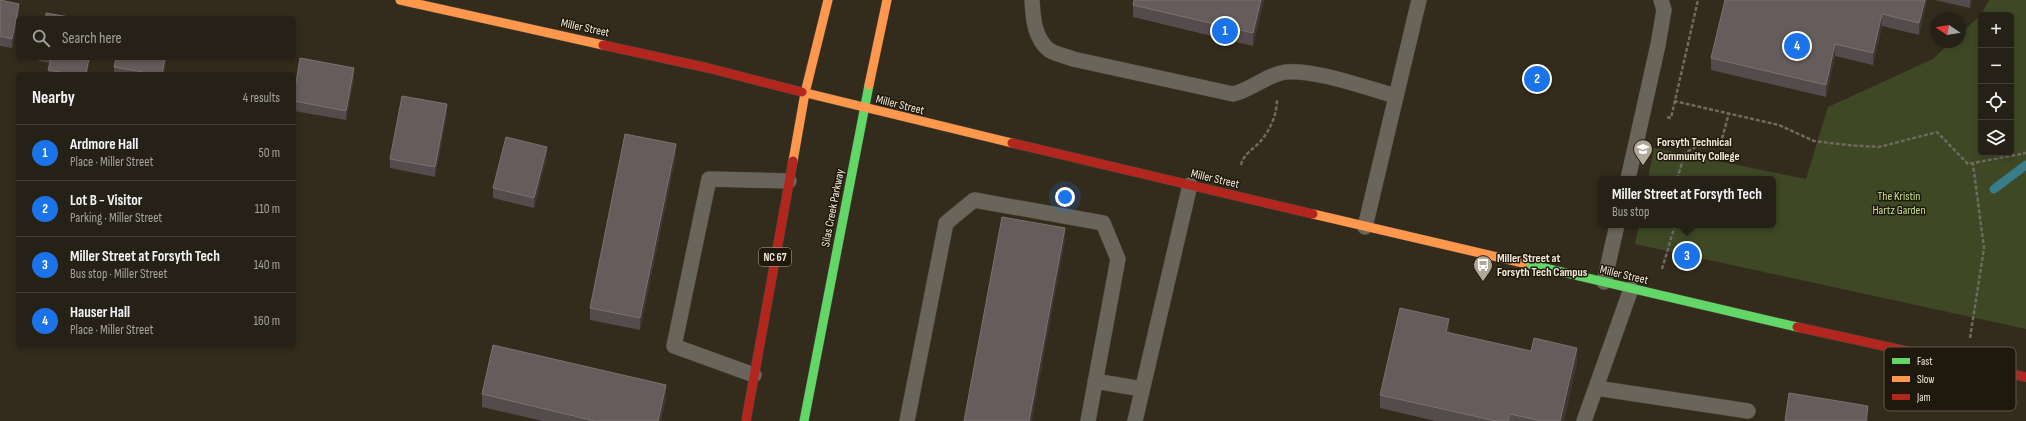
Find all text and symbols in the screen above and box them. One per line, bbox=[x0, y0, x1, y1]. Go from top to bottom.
north arrow bbox=[1930, 12, 1966, 48]
map controls bbox=[1978, 12, 2014, 156]
button: + bbox=[1978, 12, 2014, 48]
search box bbox=[16, 16, 296, 60]
street label: Miller Street bbox=[559, 16, 611, 41]
pin: 1 bbox=[1212, 16, 1238, 46]
icon: search bbox=[30, 27, 52, 49]
text: Search here bbox=[62, 29, 122, 48]
pin: 4 bbox=[1784, 31, 1810, 61]
button: − bbox=[1978, 48, 2014, 84]
pin: 2 bbox=[1524, 64, 1550, 94]
button: locate bbox=[1978, 84, 2014, 120]
text: Nearby bbox=[32, 88, 75, 108]
text: 4 results bbox=[243, 90, 280, 106]
street label: Miller Street bbox=[874, 92, 926, 118]
button: layers bbox=[1978, 120, 2014, 156]
text: Ardmore Hall bbox=[70, 135, 138, 154]
place label: Forsyth Technical Community College bbox=[1657, 135, 1740, 164]
school or university icon: Forsyth Technical Community College bbox=[1632, 138, 1654, 166]
text: 1 bbox=[42, 145, 48, 161]
text: 50 m bbox=[259, 145, 280, 161]
text: Place · Miller Street bbox=[70, 154, 153, 170]
street label: Miller Street bbox=[1189, 166, 1241, 192]
street label: Silas Creek Parkway bbox=[818, 167, 848, 248]
popup bbox=[1598, 176, 1776, 228]
text: Miller Street at Forsyth Tech bbox=[1612, 185, 1762, 204]
your location bbox=[1055, 187, 1075, 207]
park label: The Kristin Hartz Garden bbox=[1872, 189, 1926, 218]
text: Lot B - Visitor bbox=[70, 191, 142, 210]
text: 2 bbox=[42, 201, 48, 217]
text: 110 m bbox=[255, 201, 280, 217]
text: Bus stop bbox=[1612, 204, 1649, 220]
text: Parking · Miller Street bbox=[70, 210, 162, 226]
pin: 3 bbox=[1674, 241, 1700, 271]
text: Miller Street at Forsyth Tech bbox=[70, 247, 220, 266]
road number: NC 67 bbox=[759, 248, 791, 266]
place label: Miller Street at Forsyth Tech Campus bbox=[1497, 251, 1588, 280]
bus stop icon: Miller Street at Forsyth Tech Campus bbox=[1472, 254, 1494, 282]
text: 3 bbox=[42, 257, 48, 273]
text: 140 m bbox=[254, 257, 280, 273]
street label: Miller Street bbox=[1598, 262, 1650, 288]
text: Bus stop · Miller Street bbox=[70, 266, 167, 282]
text: Hauser Hall bbox=[70, 303, 130, 322]
text: 4 bbox=[42, 313, 48, 329]
text: 160 m bbox=[254, 313, 280, 329]
text: Place · Miller Street bbox=[70, 322, 153, 338]
legend bbox=[1884, 347, 2016, 411]
text: Fast bbox=[1917, 355, 1933, 368]
text: Slow bbox=[1917, 373, 1934, 386]
text: Jam bbox=[1916, 391, 1931, 404]

